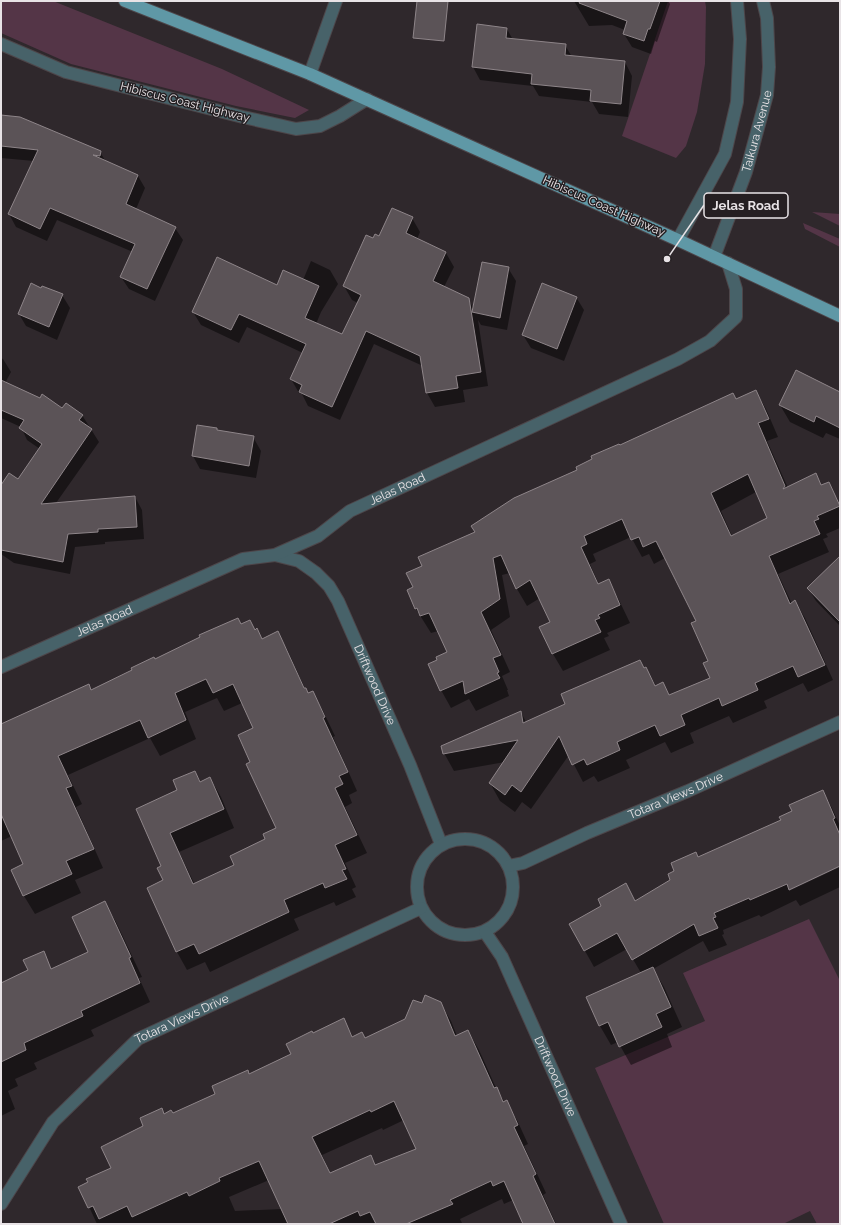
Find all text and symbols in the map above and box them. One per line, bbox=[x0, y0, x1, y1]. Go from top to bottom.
street label: Hibiscus Coast Highway bbox=[119, 79, 252, 125]
street label: Taikura Avenue bbox=[739, 90, 774, 174]
street label: Hibiscus Coast Highway bbox=[540, 173, 668, 240]
callout: Jelas Road bbox=[704, 193, 788, 218]
text: Jelas Road bbox=[712, 198, 780, 213]
street label: Jelas Road bbox=[367, 470, 428, 508]
street label: Jelas Road bbox=[74, 602, 135, 640]
street label: Driftwood Drive bbox=[351, 642, 399, 727]
street label: Totara Views Drive bbox=[626, 769, 725, 822]
street label: Totara Views Drive bbox=[133, 991, 231, 1047]
street label: Driftwood Drive bbox=[531, 1034, 579, 1119]

